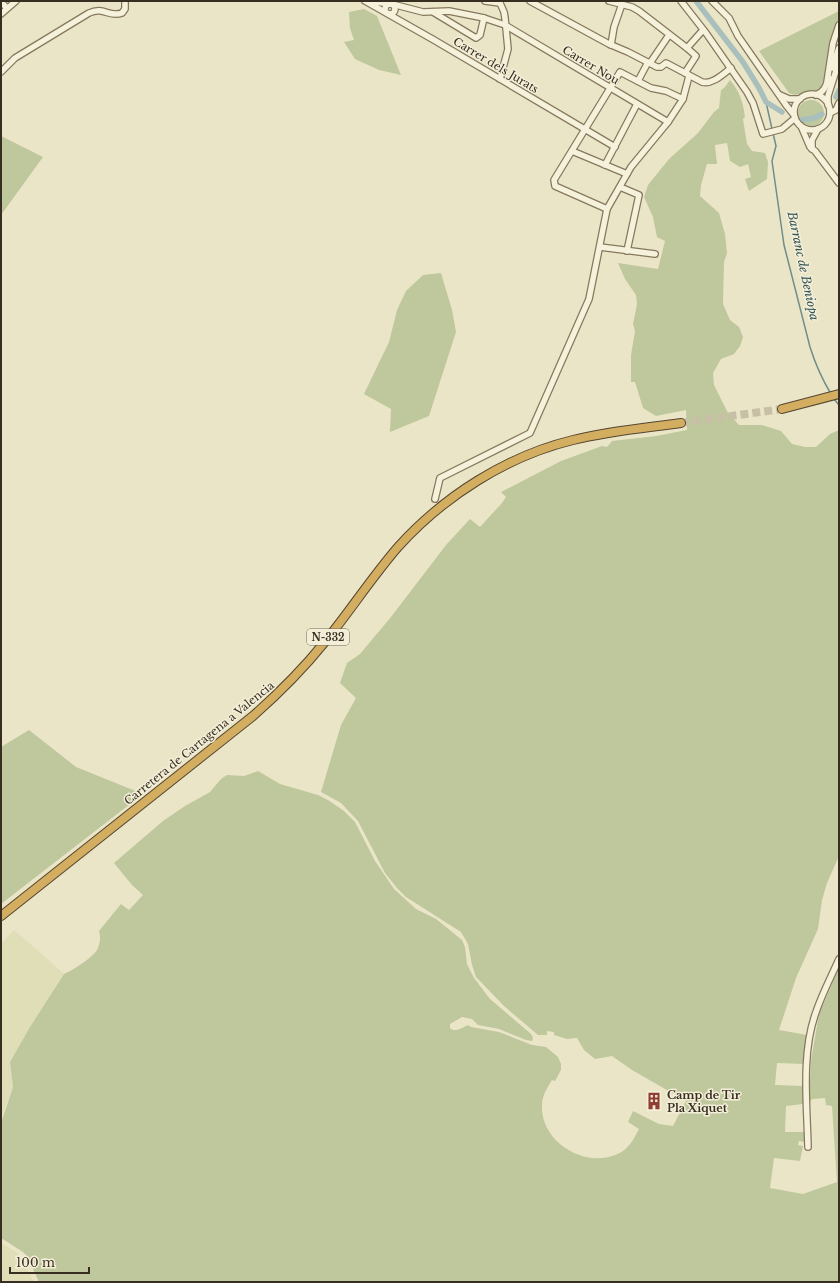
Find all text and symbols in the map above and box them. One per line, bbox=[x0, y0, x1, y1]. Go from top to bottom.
street label: Carrer dels Jurats bbox=[451, 34, 541, 96]
street label: Carrer Nou bbox=[560, 43, 623, 88]
water label: Barranc de Beniopa bbox=[784, 209, 822, 322]
road number: N-332 bbox=[307, 629, 349, 645]
street label: Carretera de Cartagena a Valencia bbox=[121, 678, 277, 808]
place label: Camp de Tir Pla Xiquet bbox=[667, 1088, 741, 1115]
building icon: Camp de Tir Pla Xiquet bbox=[644, 1091, 664, 1111]
scale bar bbox=[10, 1249, 89, 1275]
text: 100 m bbox=[16, 1255, 55, 1270]

